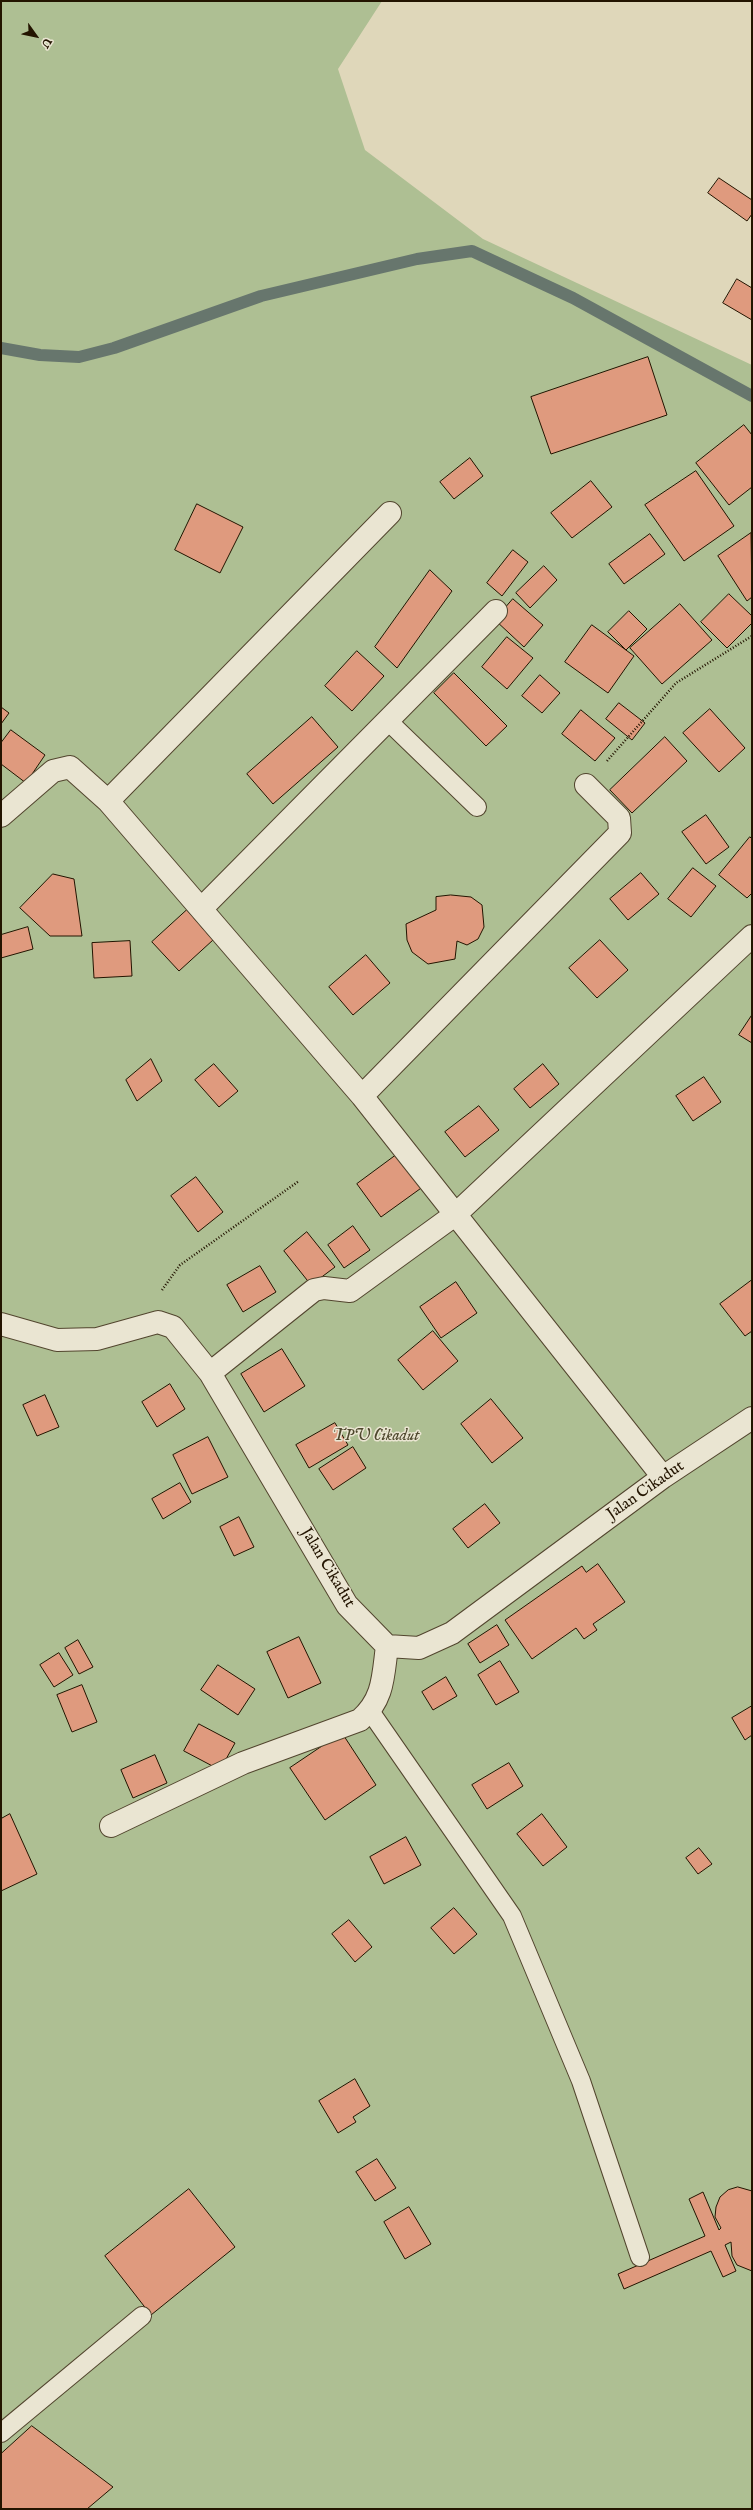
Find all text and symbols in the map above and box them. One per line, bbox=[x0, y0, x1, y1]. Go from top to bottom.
north arrow bbox=[16, 16, 56, 56]
text: U bbox=[38, 35, 54, 50]
park label: TPU Cikadut bbox=[332, 1427, 420, 1447]
street label: Jalan Cikadut bbox=[604, 1457, 688, 1525]
street label: Jalan Cikadut bbox=[296, 1525, 358, 1611]

